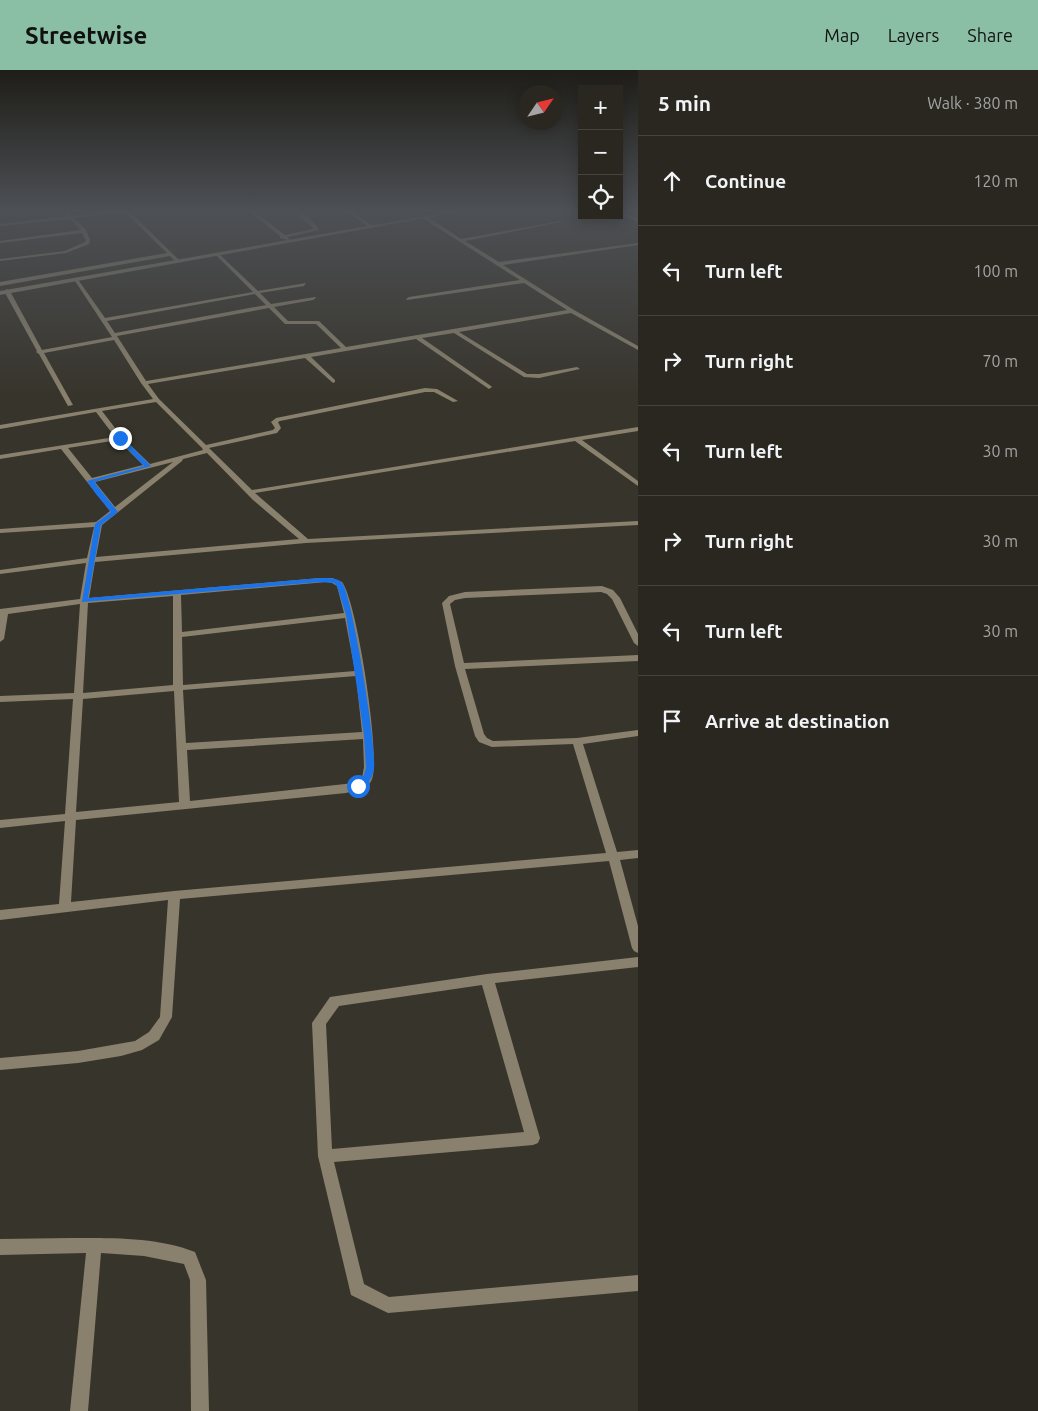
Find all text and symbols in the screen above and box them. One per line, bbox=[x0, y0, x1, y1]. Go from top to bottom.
text: Streetwise bbox=[25, 22, 147, 49]
text: Map bbox=[824, 25, 860, 45]
text: Layers bbox=[888, 25, 939, 45]
text: Share bbox=[967, 25, 1013, 45]
north arrow bbox=[518, 85, 563, 130]
map controls bbox=[578, 85, 623, 220]
button: + bbox=[578, 85, 623, 130]
text: 5 min bbox=[658, 91, 711, 115]
text: Walk · 380 m bbox=[927, 94, 1018, 112]
button: − bbox=[578, 130, 623, 175]
icon: ahead bbox=[658, 167, 686, 195]
text: Continue bbox=[705, 170, 786, 192]
text: 120 m bbox=[973, 172, 1018, 190]
button: locate bbox=[578, 175, 623, 220]
icon: left bbox=[658, 257, 686, 285]
text: Turn left bbox=[705, 260, 783, 282]
text: 100 m bbox=[973, 262, 1018, 280]
icon: right bbox=[658, 347, 686, 375]
text: Turn right bbox=[705, 350, 793, 372]
text: 70 m bbox=[982, 352, 1018, 370]
route end bbox=[109, 427, 132, 450]
icon: left bbox=[658, 437, 686, 465]
text: Turn left bbox=[705, 440, 783, 462]
text: 30 m bbox=[982, 442, 1018, 460]
icon: right bbox=[658, 527, 686, 555]
text: Turn right bbox=[705, 530, 793, 552]
text: 30 m bbox=[982, 532, 1018, 550]
icon: left bbox=[658, 617, 686, 645]
text: Turn left bbox=[705, 620, 783, 642]
text: 30 m bbox=[982, 622, 1018, 640]
icon: arrive bbox=[658, 707, 686, 735]
text: Arrive at destination bbox=[705, 710, 890, 732]
route start bbox=[347, 775, 370, 798]

